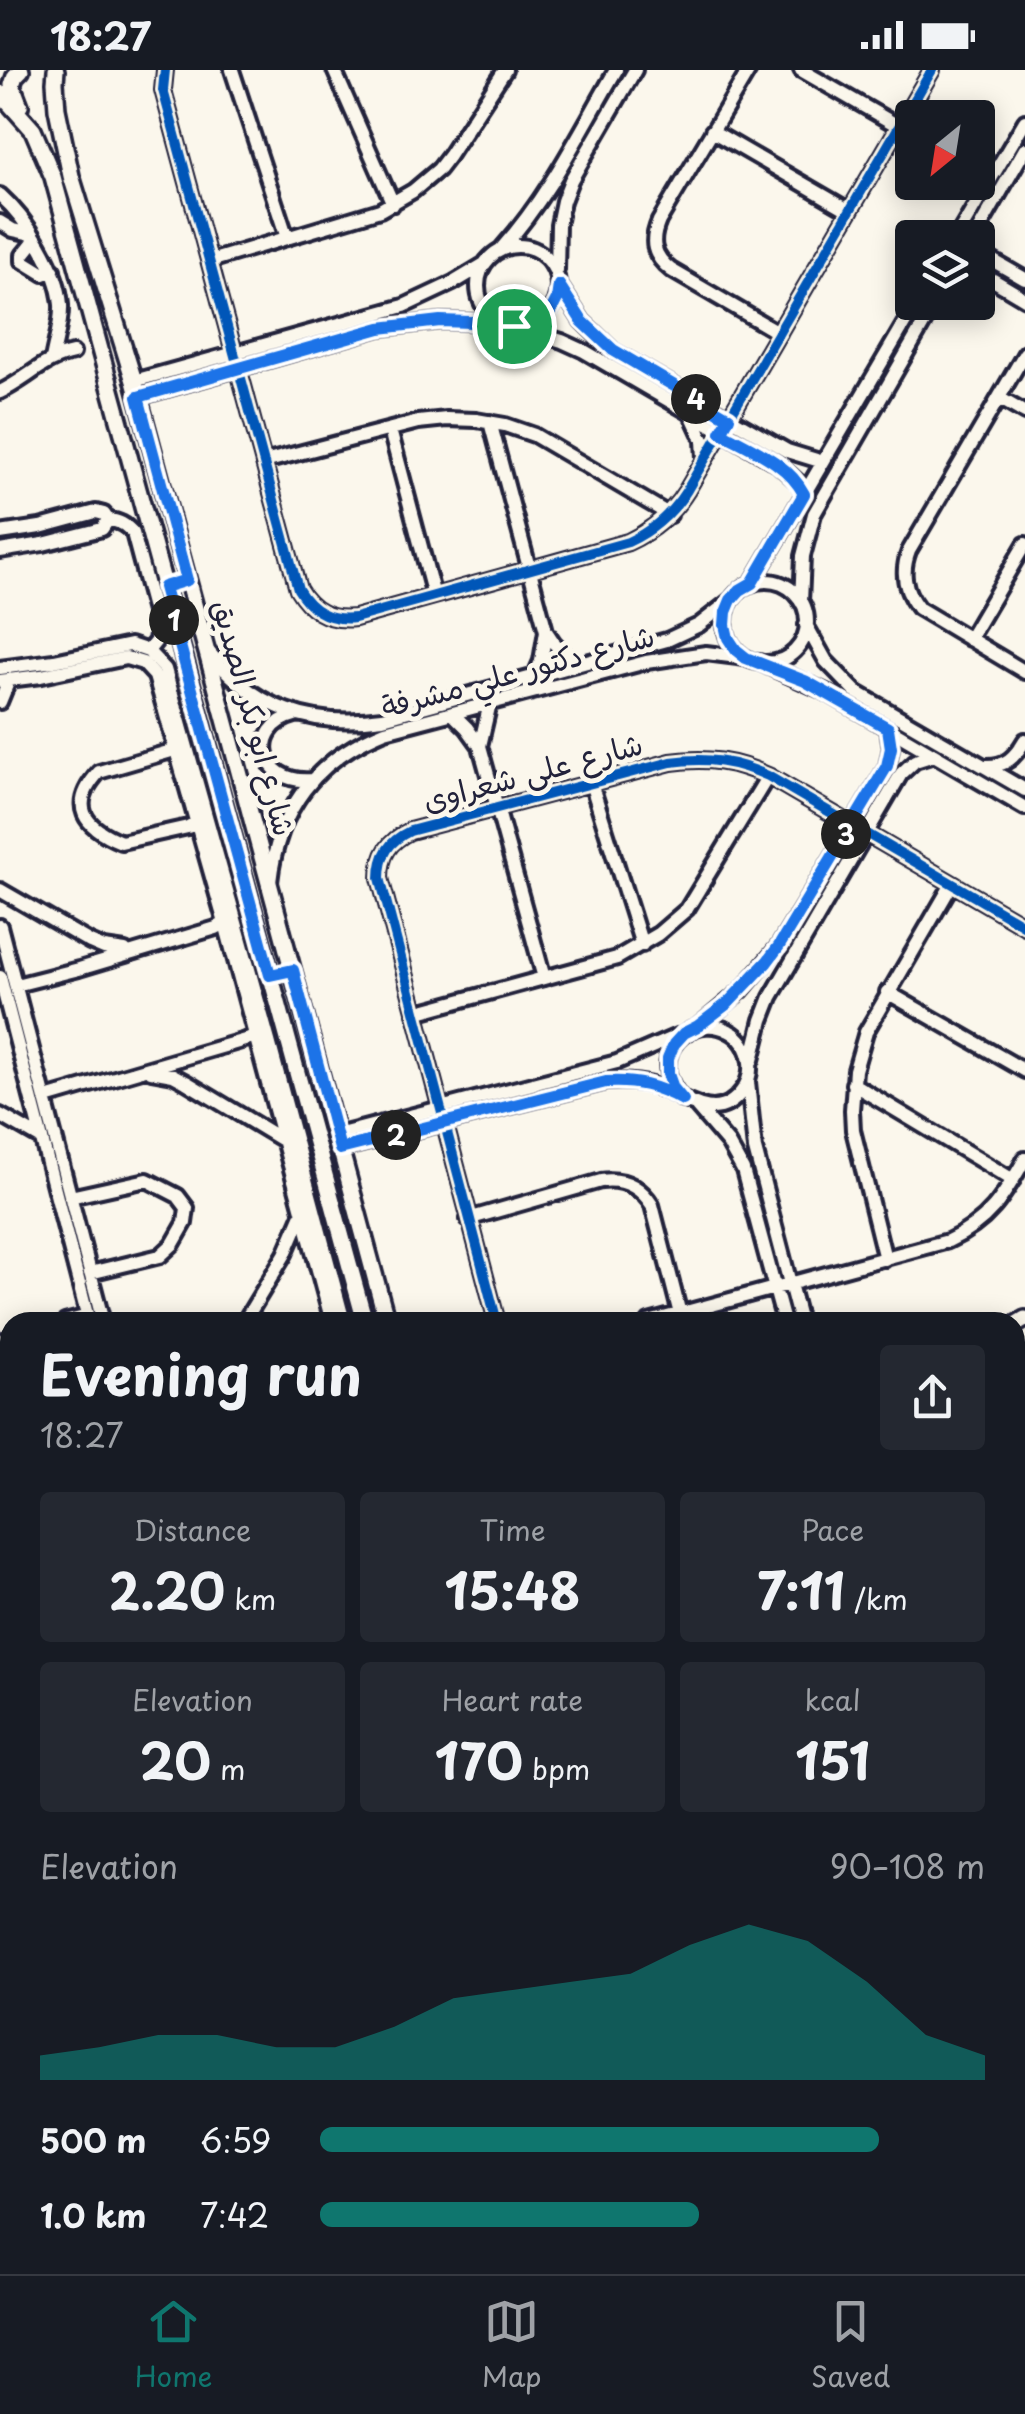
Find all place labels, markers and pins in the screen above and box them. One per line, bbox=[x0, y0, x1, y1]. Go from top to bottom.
pin bbox=[472, 284, 557, 369]
pin: 4 bbox=[671, 374, 721, 424]
pin: 1 bbox=[149, 595, 199, 645]
pin: 3 bbox=[821, 809, 871, 859]
pin: 2 bbox=[371, 1110, 421, 1160]

